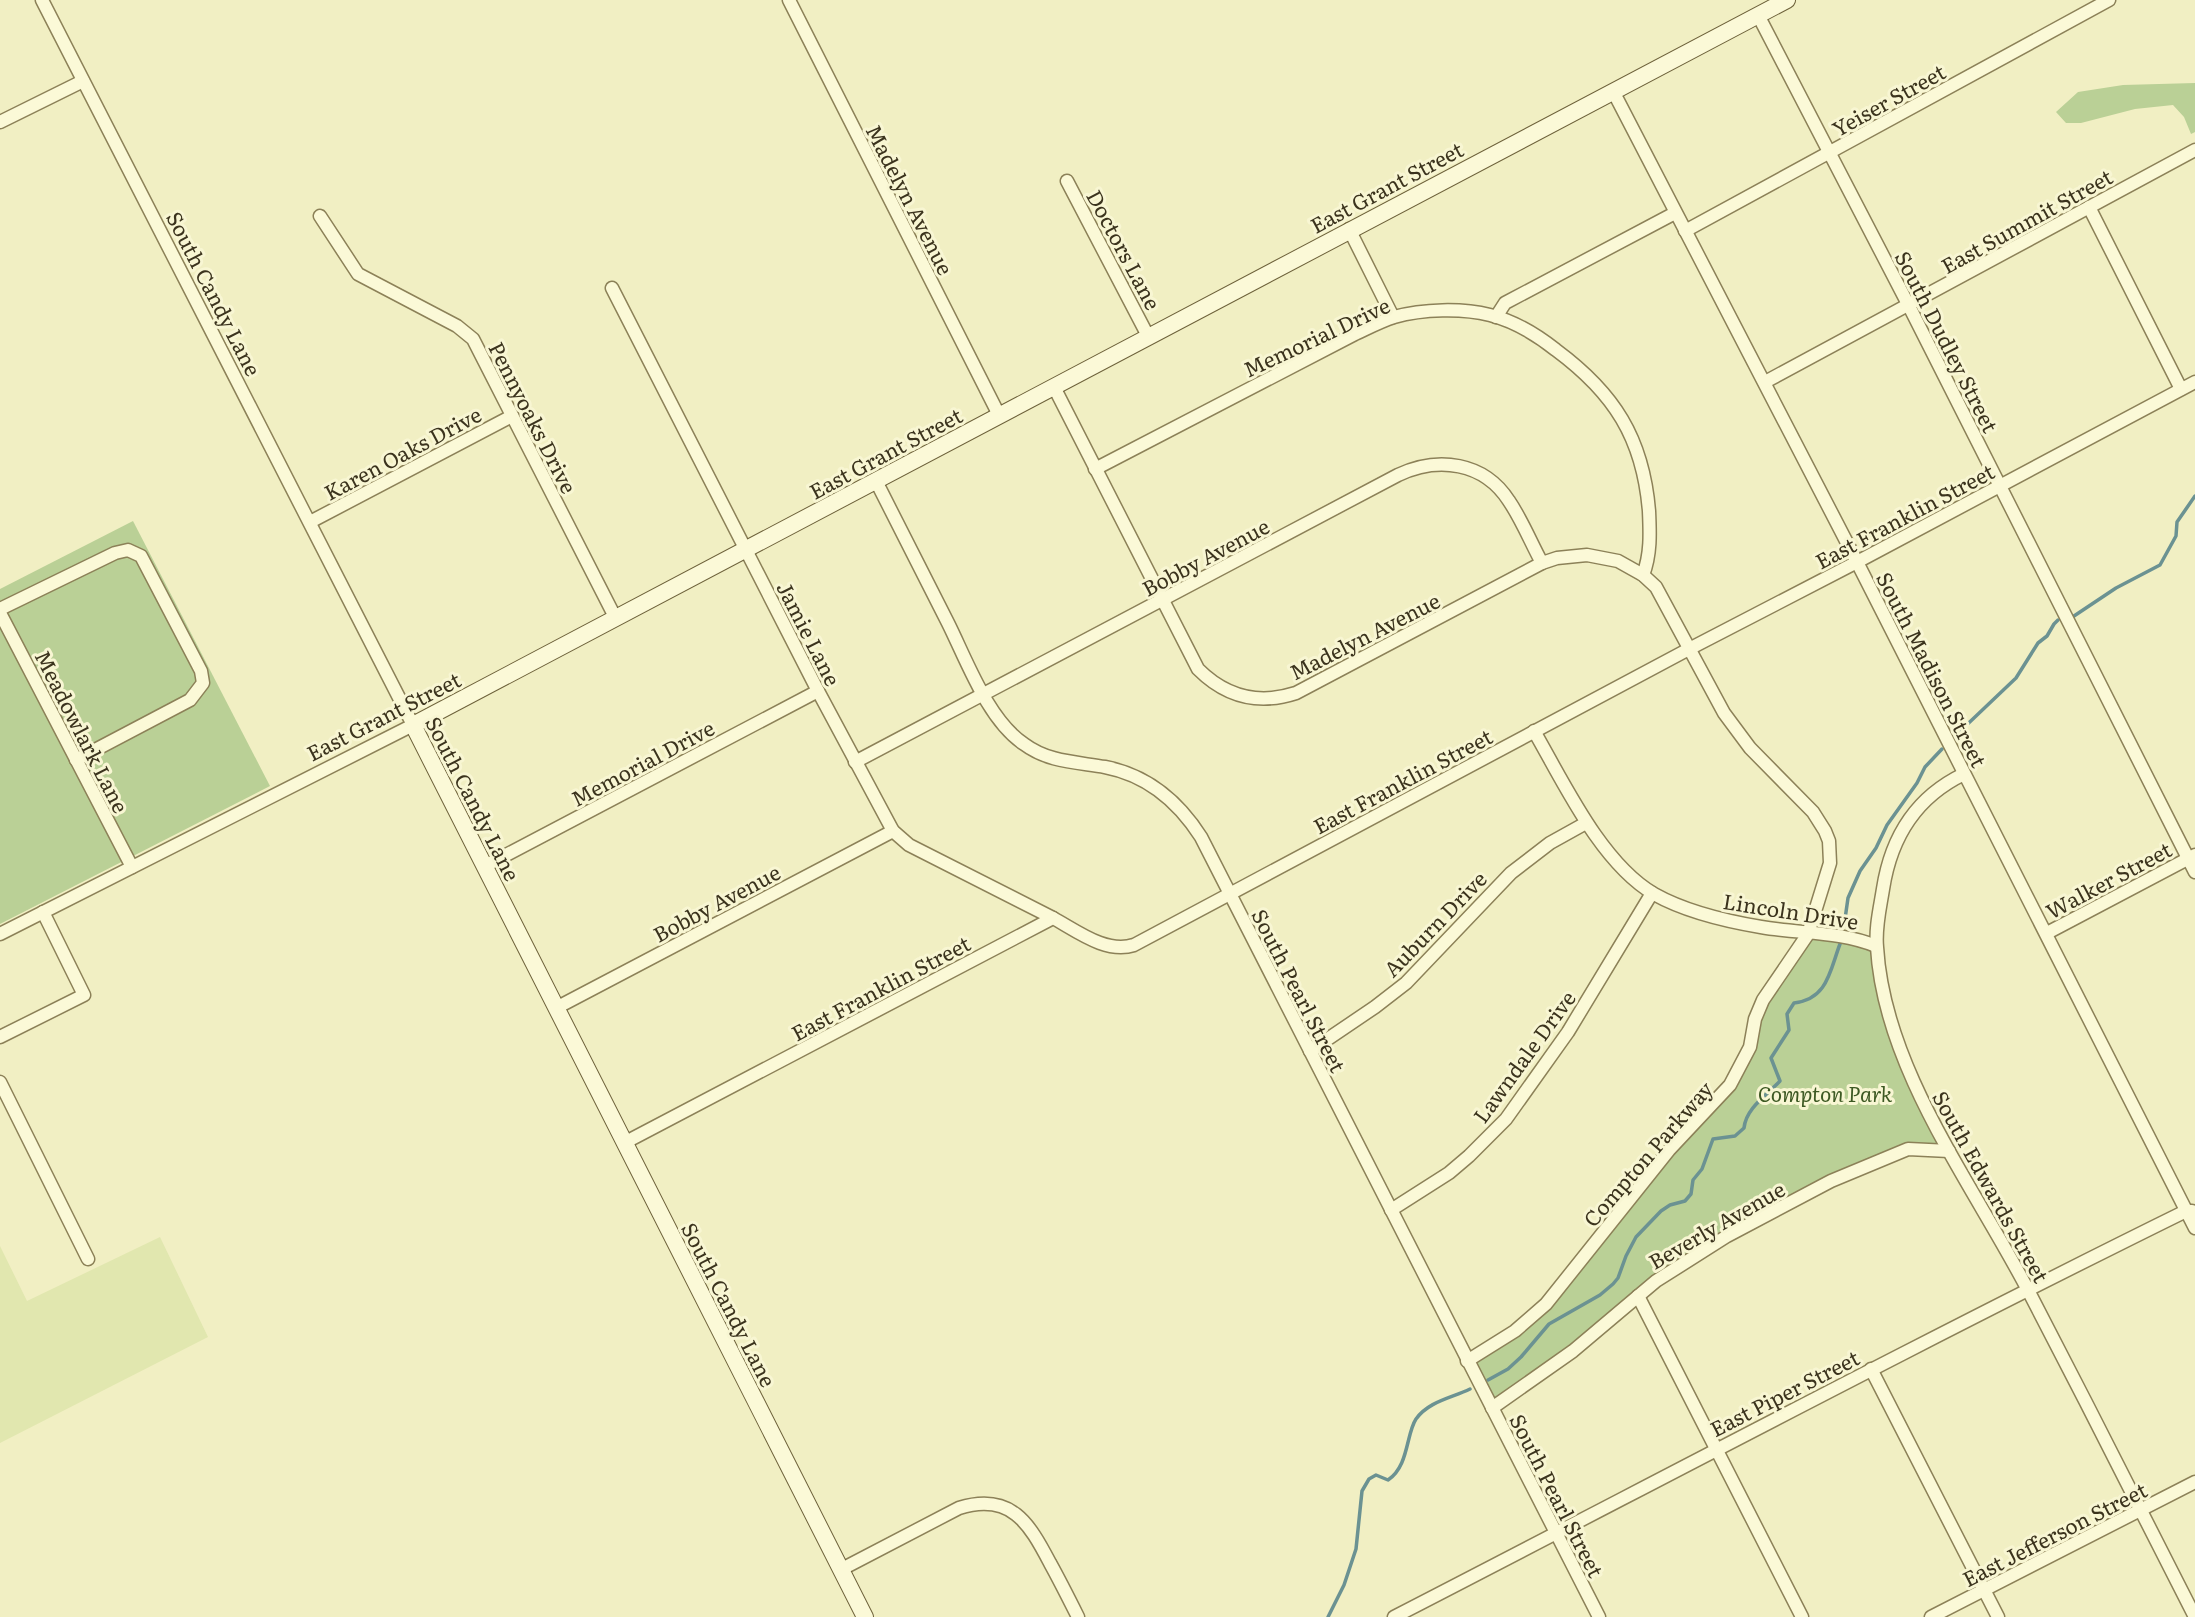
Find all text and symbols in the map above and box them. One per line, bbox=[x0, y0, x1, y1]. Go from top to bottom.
street label: Yeiser Street bbox=[1826, 55, 1951, 143]
street label: Madelyn Avenue bbox=[860, 118, 962, 280]
street label: East Grant Street bbox=[1304, 132, 1468, 239]
street label: East Summit Street bbox=[1935, 160, 2118, 280]
street label: Doctors Lane bbox=[1080, 183, 1170, 315]
street label: South Candy Lane bbox=[160, 205, 270, 381]
street label: South Dudley Street bbox=[1889, 245, 2007, 438]
street label: Memorial Drive bbox=[1238, 288, 1394, 384]
street label: Pennyoaks Drive bbox=[482, 336, 586, 498]
street label: Karen Oaks Drive bbox=[318, 397, 486, 507]
street label: East Grant Street bbox=[803, 398, 967, 505]
street label: East Franklin Street bbox=[1809, 454, 2000, 575]
street label: Bobby Avenue bbox=[1136, 509, 1274, 603]
street label: South Madison Street bbox=[1870, 566, 1996, 772]
street label: Jamie Lane bbox=[770, 575, 850, 691]
street label: Madelyn Avenue bbox=[1283, 584, 1445, 686]
street label: Meadowlark Lane bbox=[29, 644, 137, 818]
street label: East Grant Street bbox=[301, 663, 466, 767]
street label: South Candy Lane bbox=[419, 710, 529, 886]
street label: Memorial Drive bbox=[565, 711, 719, 813]
street label: East Franklin Street bbox=[1307, 719, 1498, 840]
street label: Walker Street bbox=[2040, 833, 2177, 925]
street label: Bobby Avenue bbox=[647, 855, 785, 949]
street label: Auburn Drive bbox=[1375, 863, 1493, 983]
street label: Lincoln Drive bbox=[1721, 884, 1861, 936]
street label: South Pearl Street bbox=[1245, 903, 1355, 1077]
street label: East Franklin Street bbox=[785, 926, 976, 1047]
street label: Lawndale Drive bbox=[1464, 983, 1582, 1129]
street label: Compton Parkway bbox=[1575, 1073, 1720, 1233]
park label: Compton Park bbox=[1758, 1077, 1893, 1108]
street label: South Edwards Street bbox=[1926, 1084, 2058, 1288]
street label: Beverly Avenue bbox=[1642, 1172, 1790, 1276]
street label: South Candy Lane bbox=[675, 1216, 785, 1392]
street label: East Piper Street bbox=[1704, 1341, 1865, 1443]
street label: South Pearl Street bbox=[1503, 1408, 1613, 1582]
street label: East Jefferson Street bbox=[1956, 1473, 2152, 1593]

